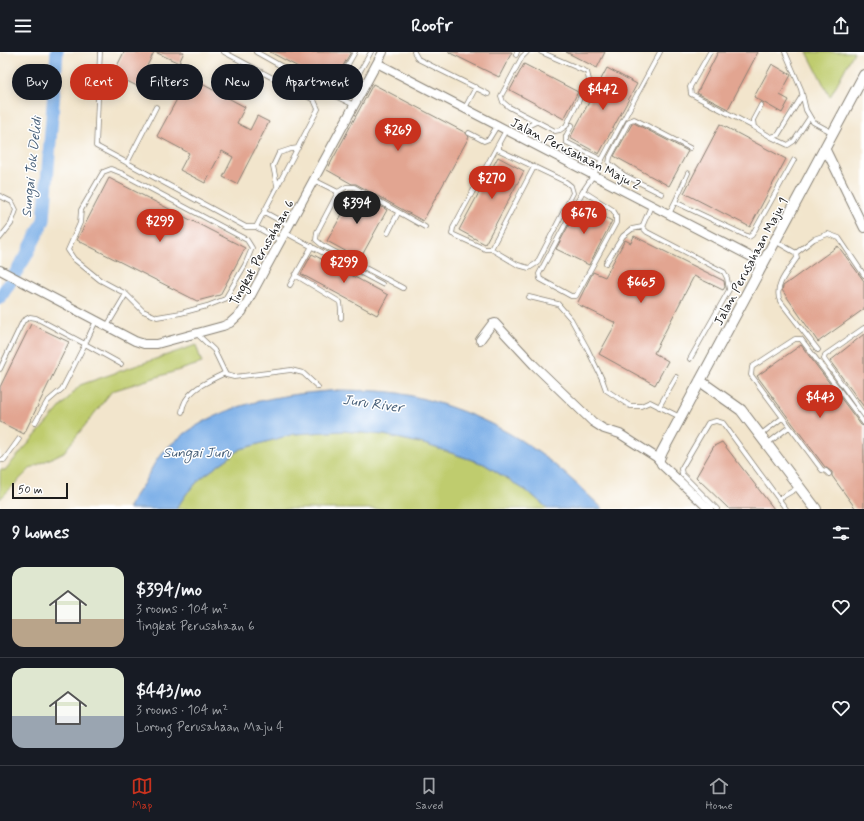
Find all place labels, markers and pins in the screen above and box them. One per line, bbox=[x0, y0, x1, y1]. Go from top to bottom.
pin: $442 bbox=[579, 77, 627, 111]
pin: $269 bbox=[374, 118, 422, 152]
pin: $270 bbox=[468, 166, 516, 200]
pin: $394 bbox=[333, 191, 381, 225]
pin: $676 bbox=[560, 201, 608, 235]
pin: $299 bbox=[136, 209, 184, 243]
pin: $299 bbox=[320, 250, 368, 284]
pin: $665 bbox=[617, 270, 665, 304]
pin: $443 bbox=[796, 385, 844, 419]

